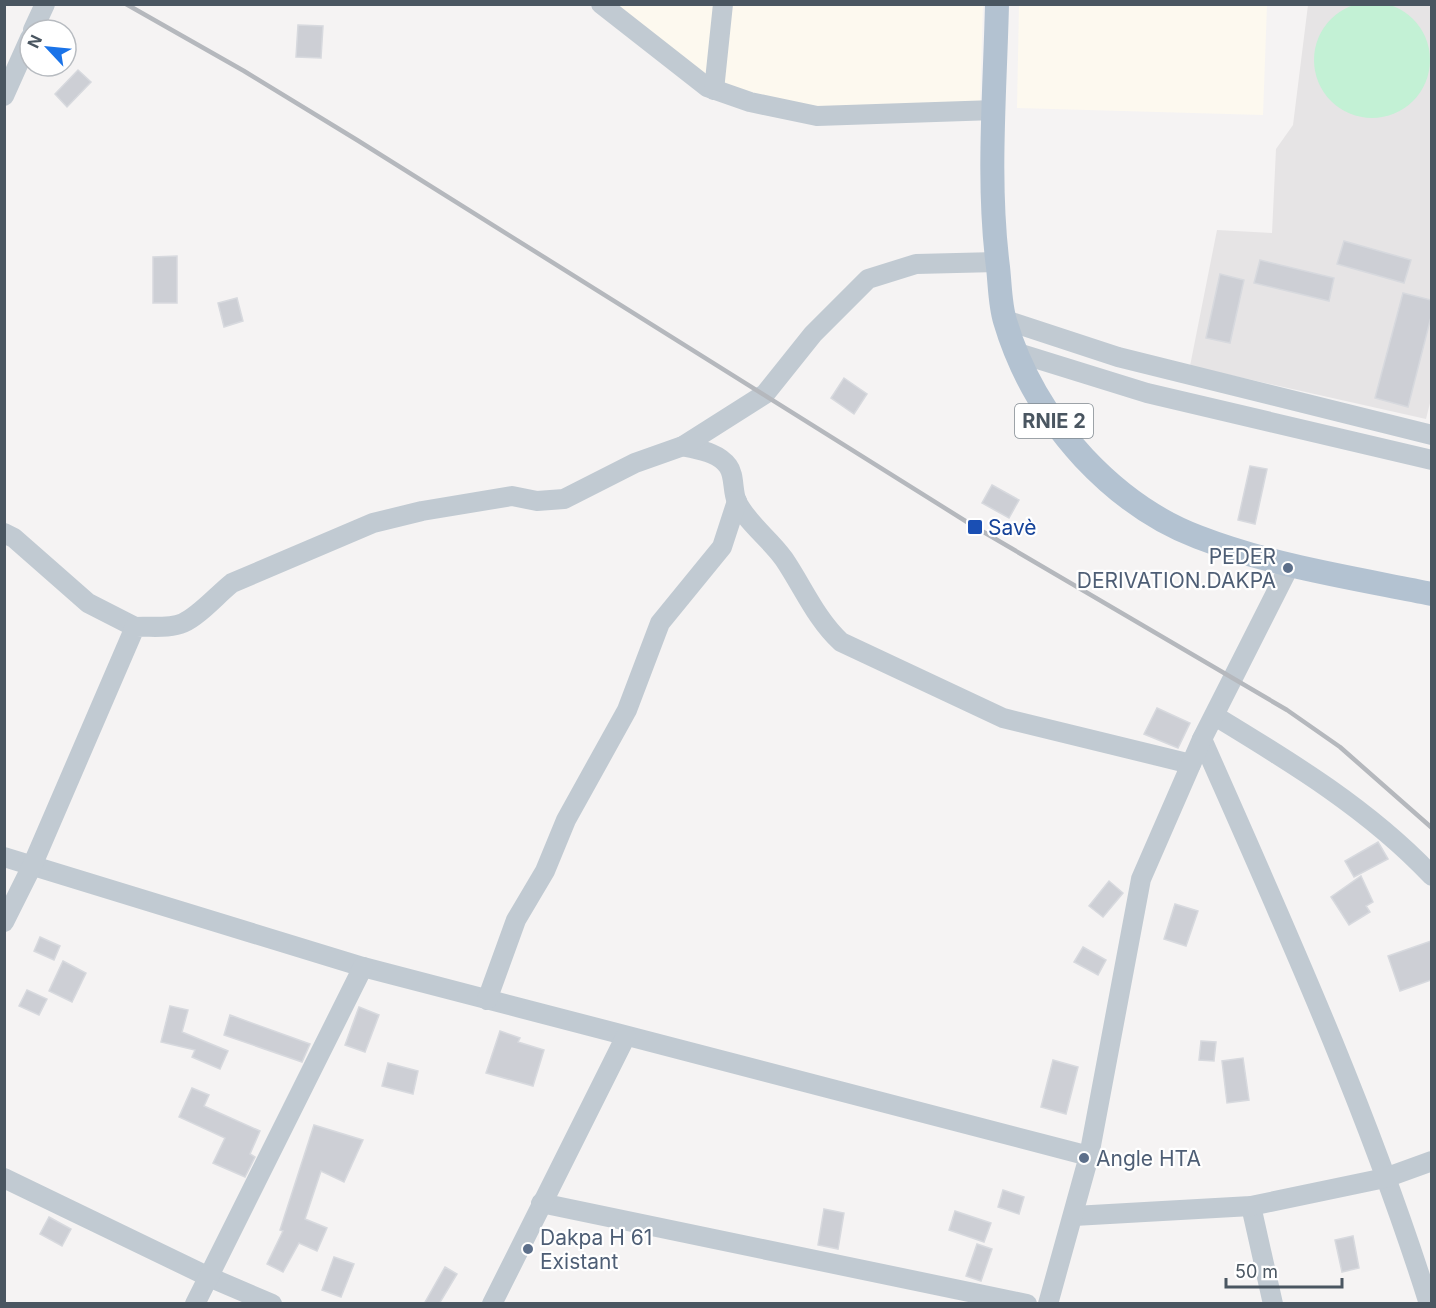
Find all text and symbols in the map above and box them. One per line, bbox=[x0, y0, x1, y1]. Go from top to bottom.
north arrow bbox=[18, 18, 78, 78]
text: N bbox=[23, 32, 46, 51]
road number: RNIE 2 bbox=[1015, 404, 1093, 438]
place label: Savè bbox=[988, 515, 1037, 540]
marker: Savè bbox=[966, 518, 984, 536]
place label: PEDER DERIVATION.DAKPA bbox=[1077, 544, 1276, 593]
marker: PEDER DERIVATION.DAKPA bbox=[1281, 561, 1295, 575]
place label: Angle HTA bbox=[1096, 1146, 1201, 1171]
marker: Angle HTA bbox=[1077, 1151, 1091, 1165]
place label: Dakpa H 61 Existant bbox=[540, 1225, 652, 1274]
marker: Dakpa H 61 Existant bbox=[521, 1242, 535, 1256]
scale bar bbox=[1226, 1251, 1342, 1289]
text: 50 m bbox=[1235, 1261, 1278, 1282]

